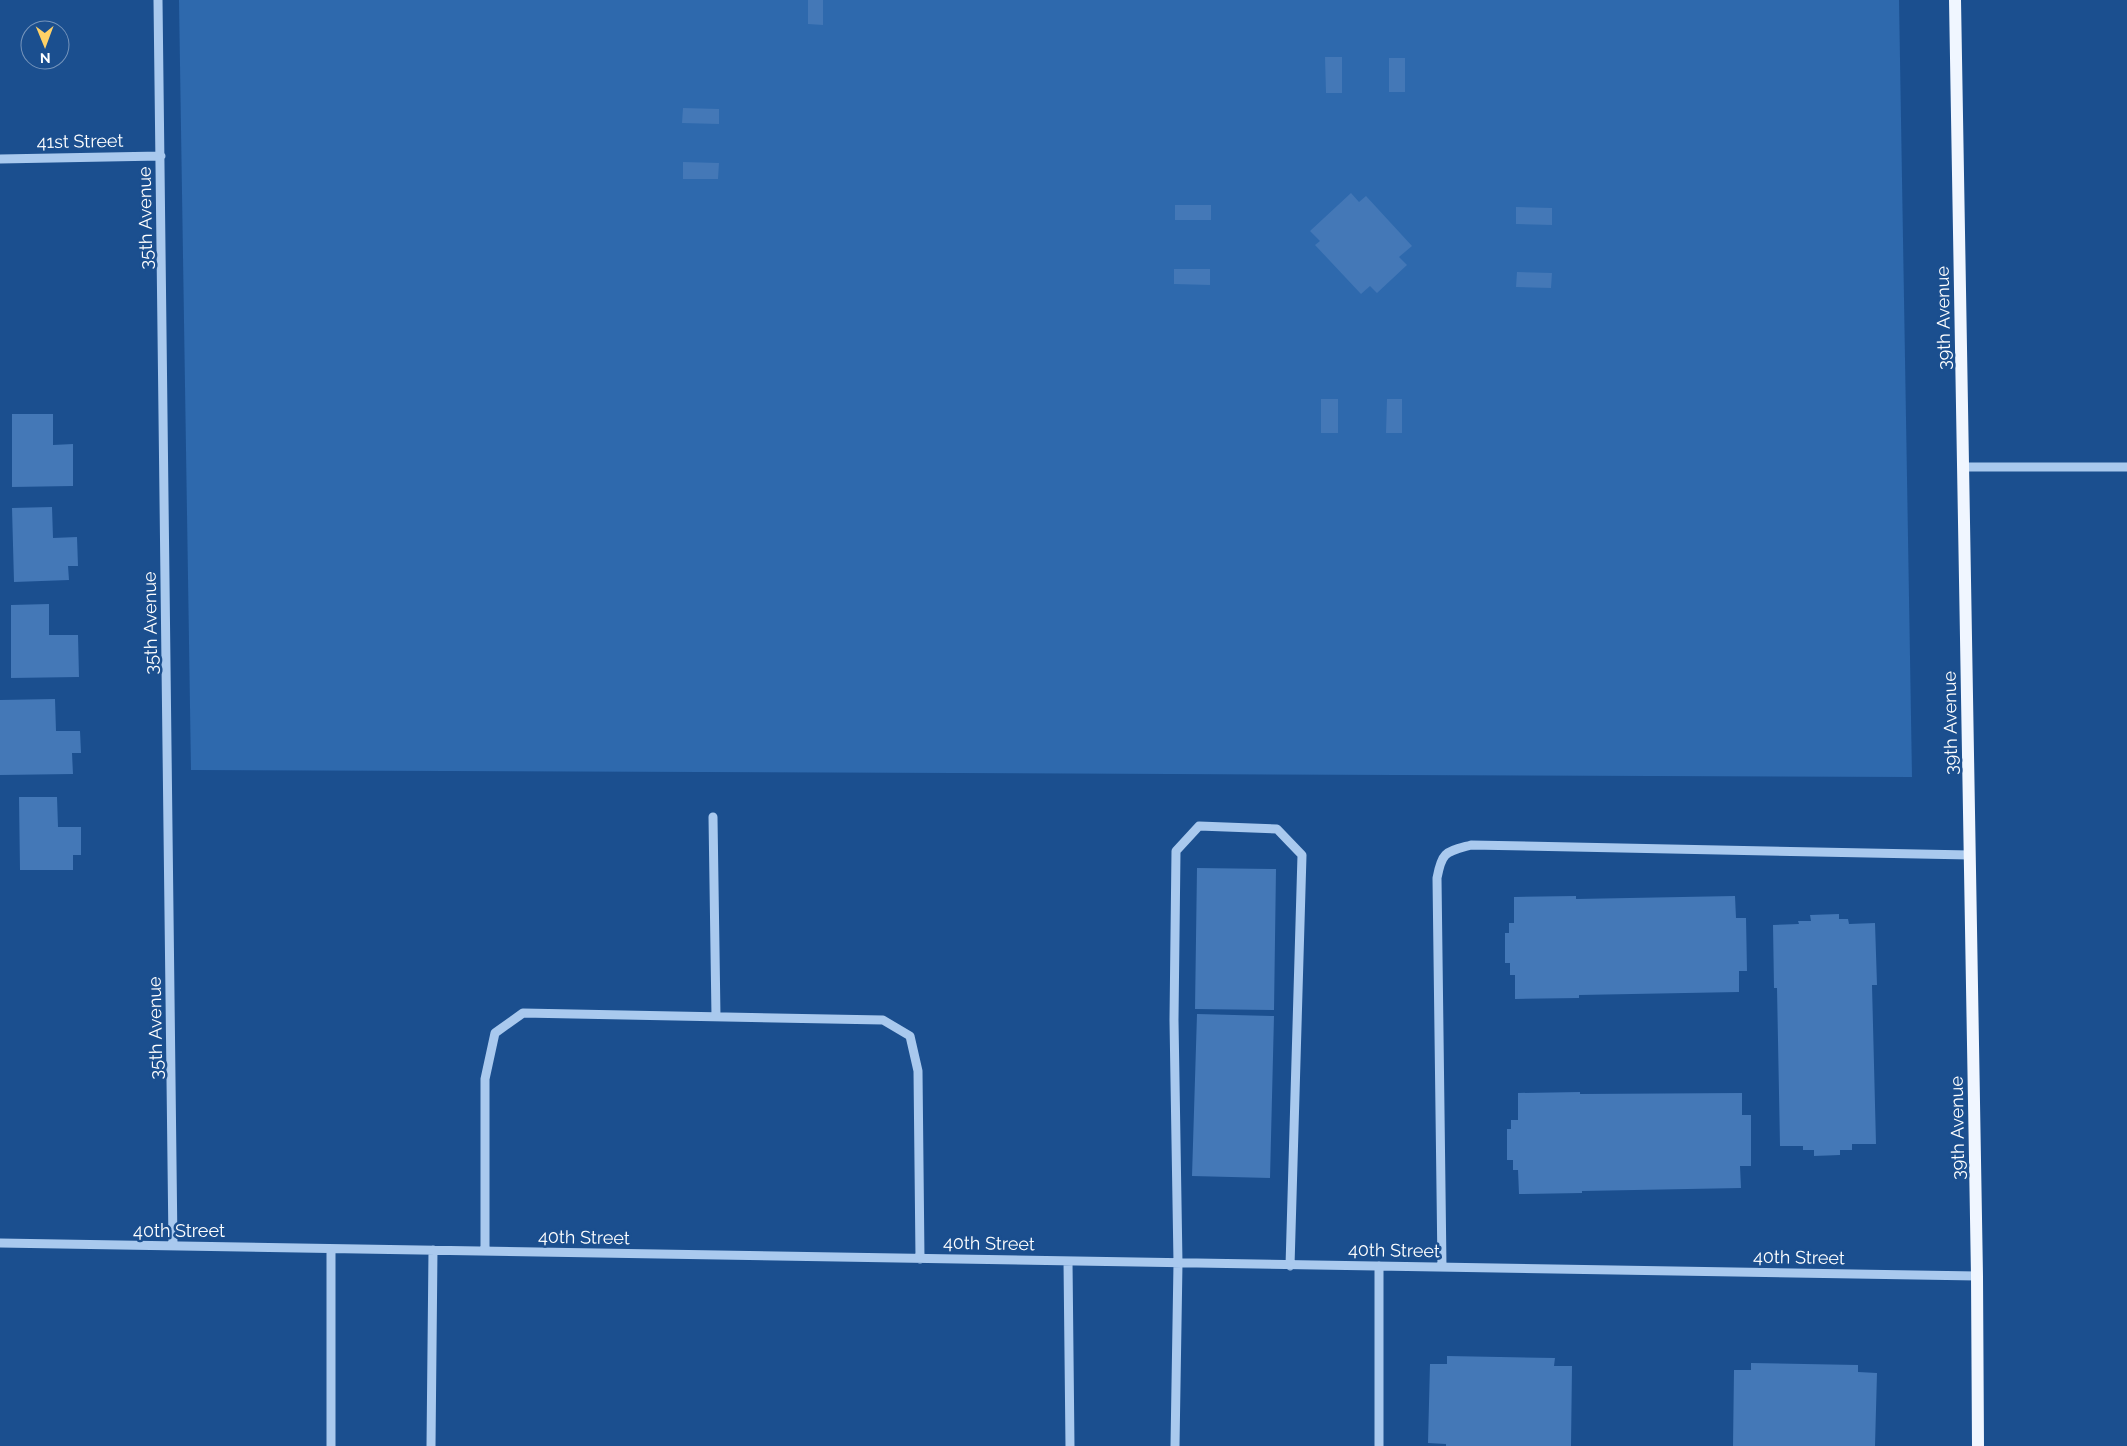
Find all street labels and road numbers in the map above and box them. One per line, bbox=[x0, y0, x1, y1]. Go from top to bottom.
street label: 41st Street bbox=[36, 130, 124, 152]
street label: 35th Avenue bbox=[134, 166, 156, 270]
street label: 39th Avenue bbox=[1932, 265, 1954, 370]
street label: 35th Avenue bbox=[139, 571, 161, 675]
street label: 39th Avenue bbox=[1939, 670, 1961, 775]
street label: 35th Avenue bbox=[144, 976, 166, 1080]
street label: 39th Avenue bbox=[1946, 1075, 1968, 1180]
street label: 40th Street bbox=[133, 1220, 225, 1241]
street label: 40th Street bbox=[538, 1226, 630, 1248]
street label: 40th Street bbox=[943, 1232, 1035, 1254]
street label: 40th Street bbox=[1348, 1239, 1440, 1261]
street label: 40th Street bbox=[1753, 1246, 1845, 1268]

